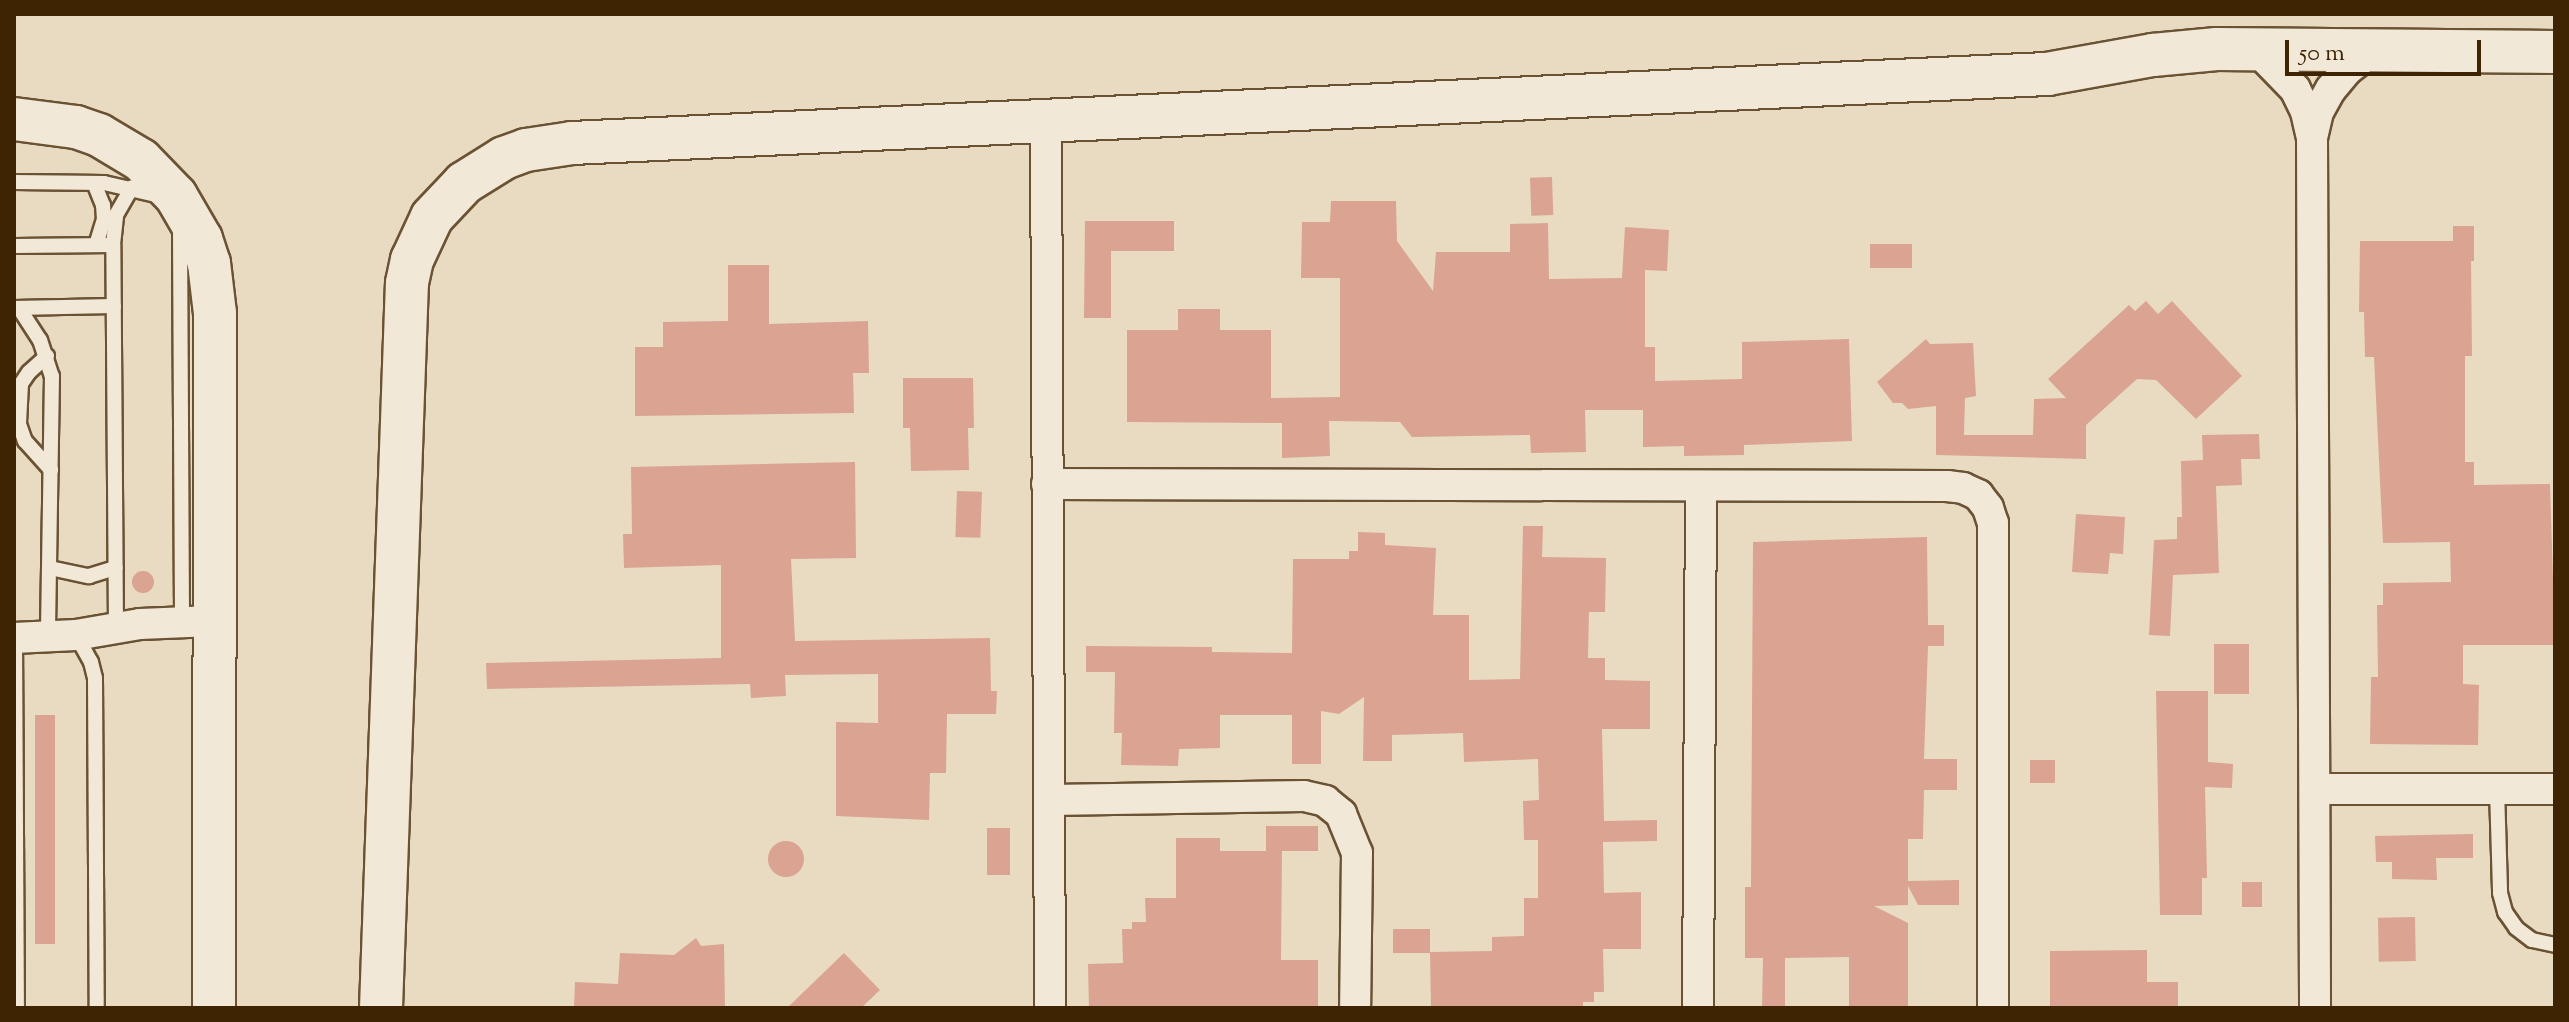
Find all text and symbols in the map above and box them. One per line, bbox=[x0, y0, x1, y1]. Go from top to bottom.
scale bar bbox=[2289, 24, 2485, 74]
text: 50 m bbox=[2299, 37, 2345, 71]

